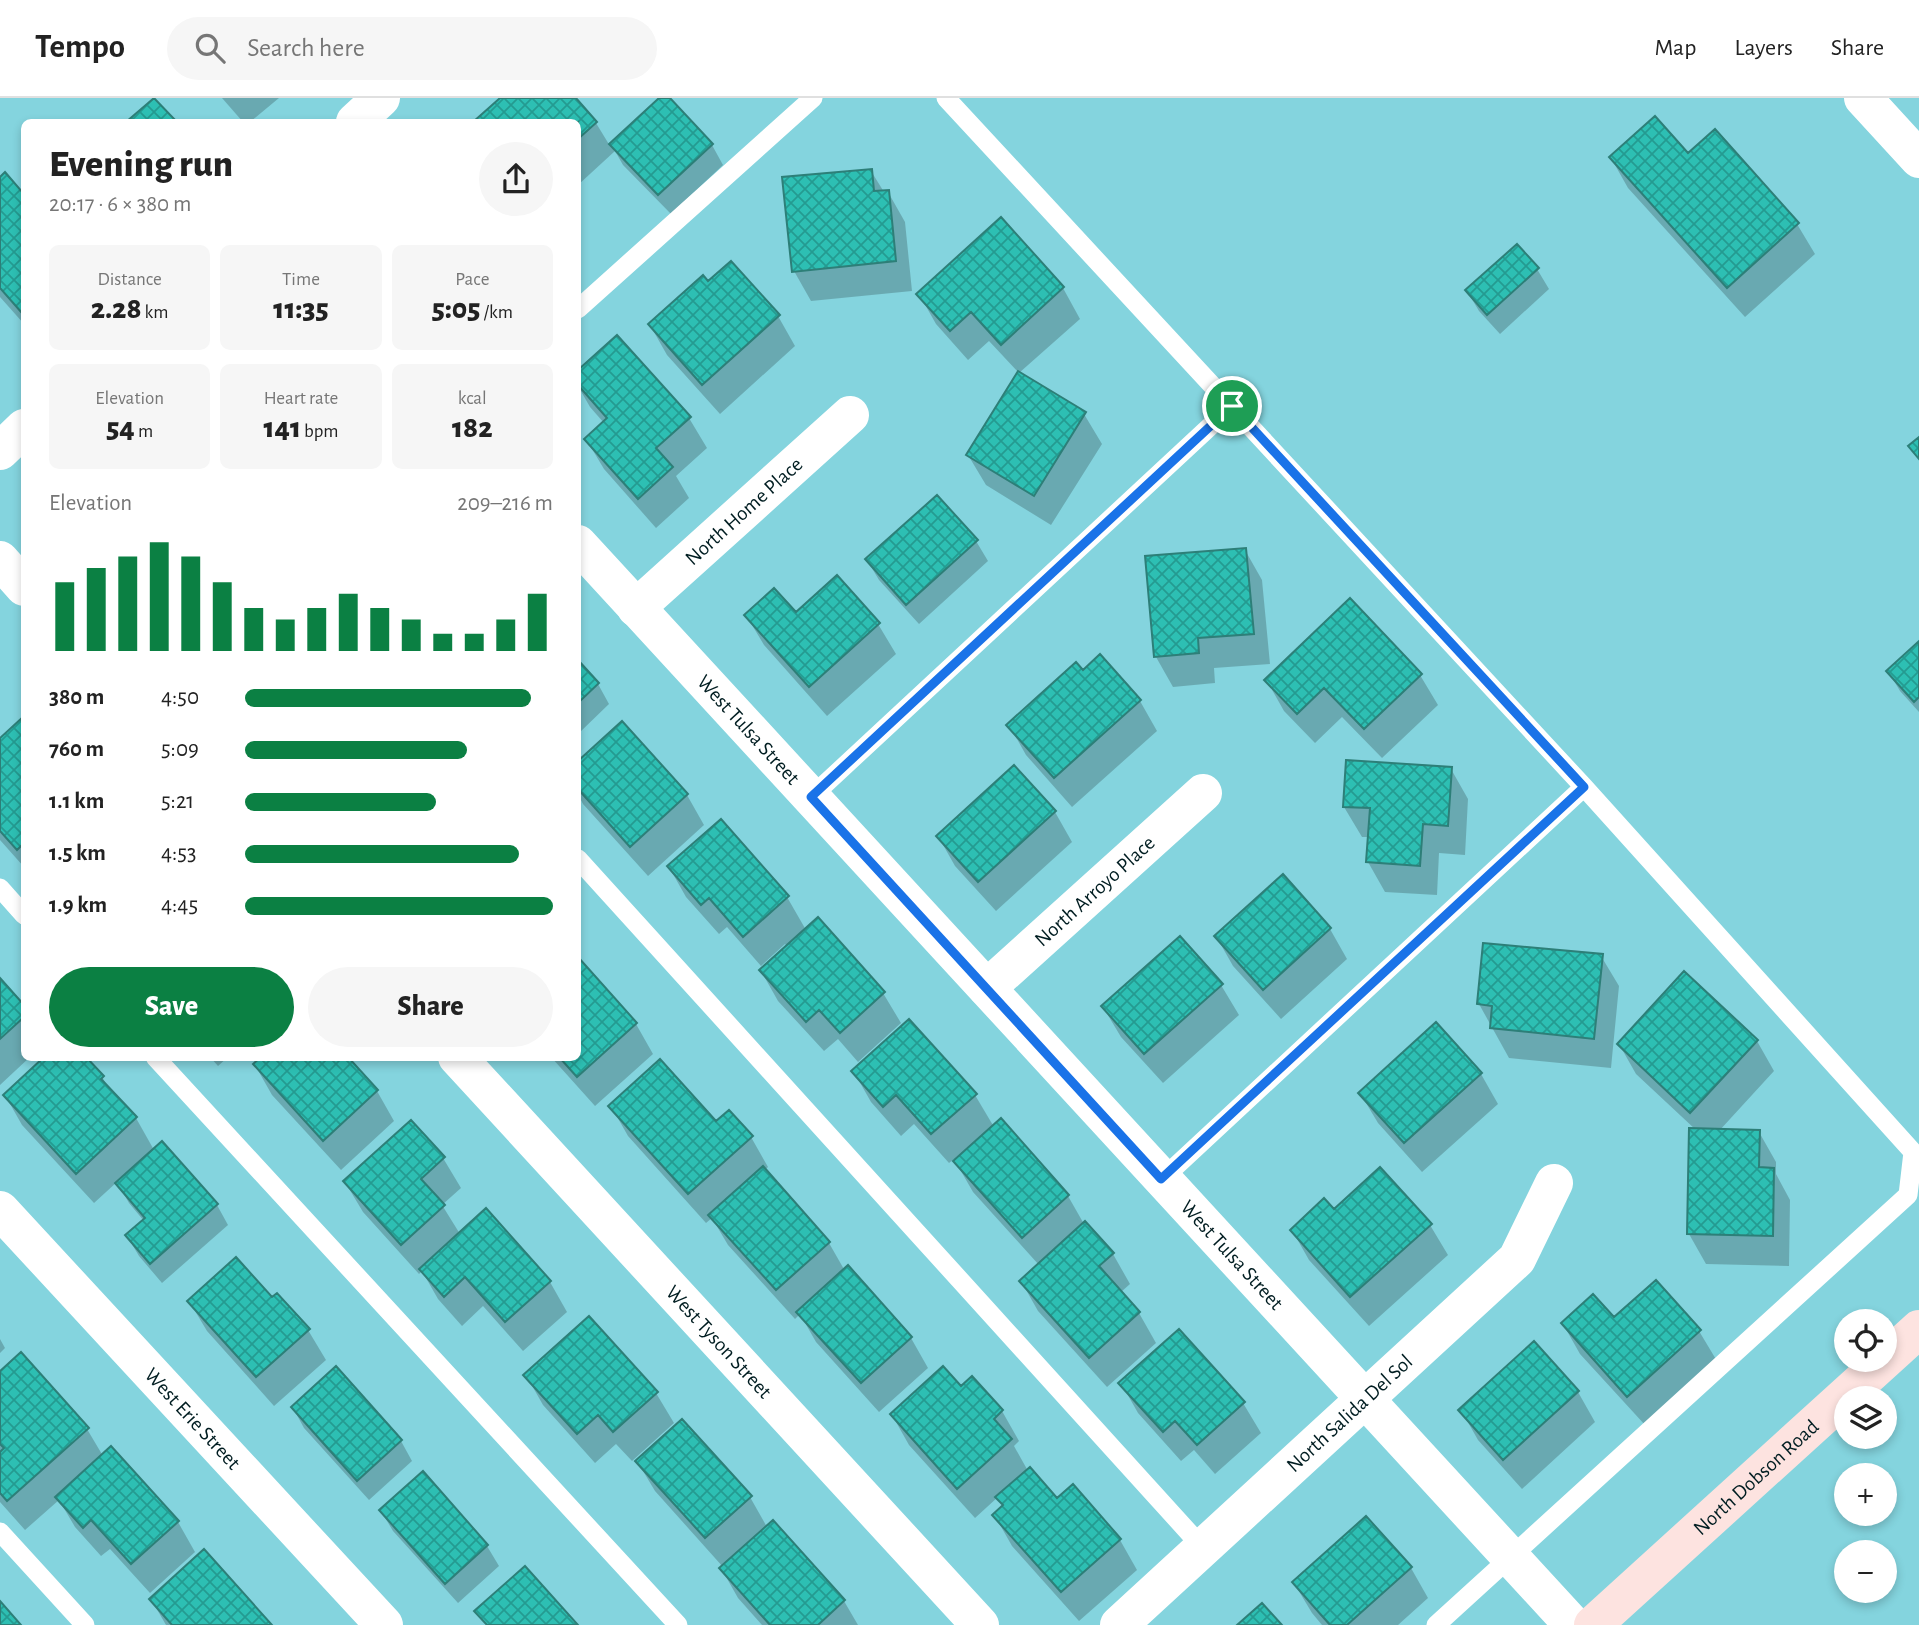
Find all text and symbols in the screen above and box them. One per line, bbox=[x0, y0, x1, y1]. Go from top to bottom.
search box bbox=[167, 17, 657, 80]
icon: search bbox=[191, 29, 229, 67]
text: Tempo bbox=[35, 31, 125, 64]
text: Search here bbox=[247, 35, 365, 61]
text: Map bbox=[1654, 36, 1696, 60]
text: Layers bbox=[1734, 36, 1793, 60]
text: Share bbox=[1831, 36, 1884, 60]
button: share bbox=[479, 142, 553, 216]
text: Evening run bbox=[49, 146, 233, 184]
text: 20:17 · 6 × 380 m bbox=[49, 193, 191, 216]
text: Distance bbox=[97, 270, 162, 289]
text: Time bbox=[282, 270, 320, 289]
text: Pace bbox=[455, 270, 489, 289]
text: 2.28 bbox=[91, 294, 141, 324]
text: 11:35 bbox=[273, 294, 329, 324]
text: 5:05 bbox=[432, 294, 480, 324]
text: km bbox=[141, 303, 168, 322]
text: /km bbox=[480, 303, 513, 322]
pin bbox=[1202, 376, 1262, 436]
icon: arrive bbox=[1213, 387, 1251, 425]
text: Elevation bbox=[95, 389, 164, 408]
text: Heart rate bbox=[264, 389, 338, 408]
text: kcal bbox=[458, 389, 487, 408]
text: 54 bbox=[106, 413, 135, 443]
text: 141 bbox=[263, 413, 301, 443]
text: 182 bbox=[452, 413, 493, 443]
text: m bbox=[135, 422, 153, 441]
text: bpm bbox=[301, 422, 339, 441]
street label: North Home Place bbox=[681, 453, 807, 569]
text: Elevation bbox=[49, 492, 132, 515]
text: 209–216 m bbox=[457, 492, 553, 515]
street label: West Tulsa Street bbox=[693, 671, 804, 789]
text: 380 m bbox=[49, 686, 104, 709]
text: 4:50 bbox=[161, 686, 199, 709]
text: 760 m bbox=[49, 738, 104, 761]
text: 5:09 bbox=[161, 738, 199, 761]
text: 1.1 km bbox=[49, 790, 104, 813]
text: 5:21 bbox=[161, 790, 194, 813]
street label: North Arroyo Place bbox=[1031, 832, 1159, 950]
text: 1.5 km bbox=[49, 842, 106, 865]
text: 4:53 bbox=[161, 842, 196, 865]
text: 1.9 km bbox=[49, 894, 107, 917]
text: 4:45 bbox=[161, 894, 198, 917]
button: Save bbox=[49, 967, 294, 1047]
button: Share bbox=[308, 967, 553, 1047]
street label: West Tulsa Street bbox=[1177, 1196, 1287, 1314]
street label: West Tyson Street bbox=[662, 1282, 776, 1403]
map controls bbox=[1834, 1309, 1897, 1603]
button: locate bbox=[1834, 1309, 1897, 1372]
street label: North Salida Del Sol bbox=[1283, 1351, 1417, 1476]
street label: West Erie Street bbox=[141, 1364, 245, 1474]
button: layers bbox=[1834, 1386, 1897, 1449]
street label: North Dobson Road bbox=[1690, 1416, 1823, 1539]
button: + bbox=[1834, 1463, 1897, 1526]
button: − bbox=[1834, 1540, 1897, 1603]

